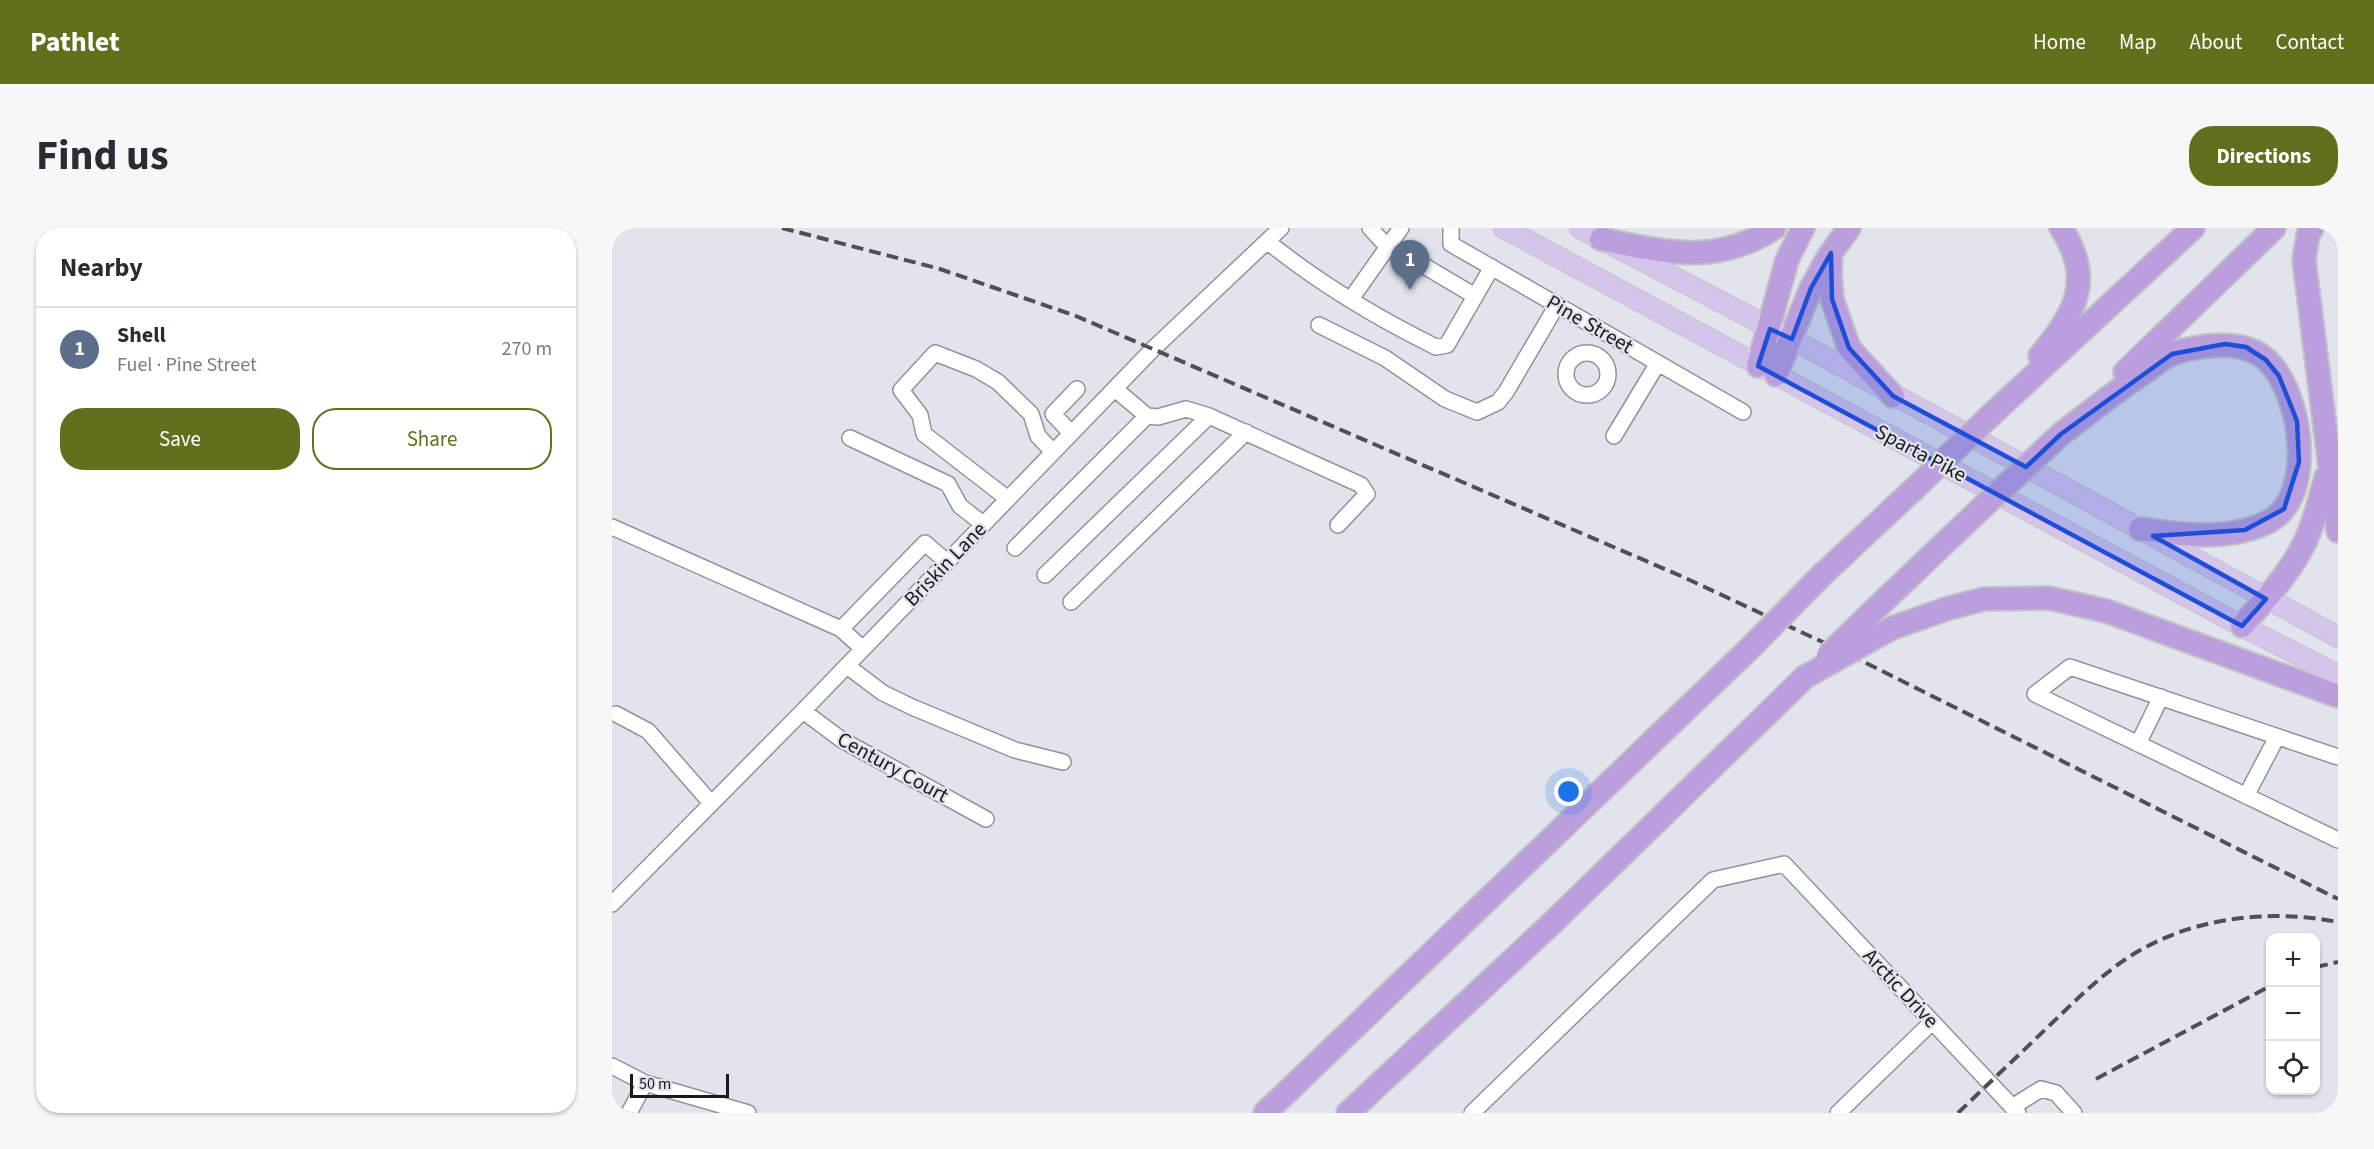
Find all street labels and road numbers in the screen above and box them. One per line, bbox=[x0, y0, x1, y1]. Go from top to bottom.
street label: Pine Street bbox=[1541, 287, 1639, 361]
street label: Sparta Pike bbox=[1870, 416, 1972, 490]
street label: Briskin Lane bbox=[897, 515, 993, 613]
street label: Century Court bbox=[832, 724, 954, 810]
street label: Arctic Drive bbox=[1856, 941, 1946, 1035]

